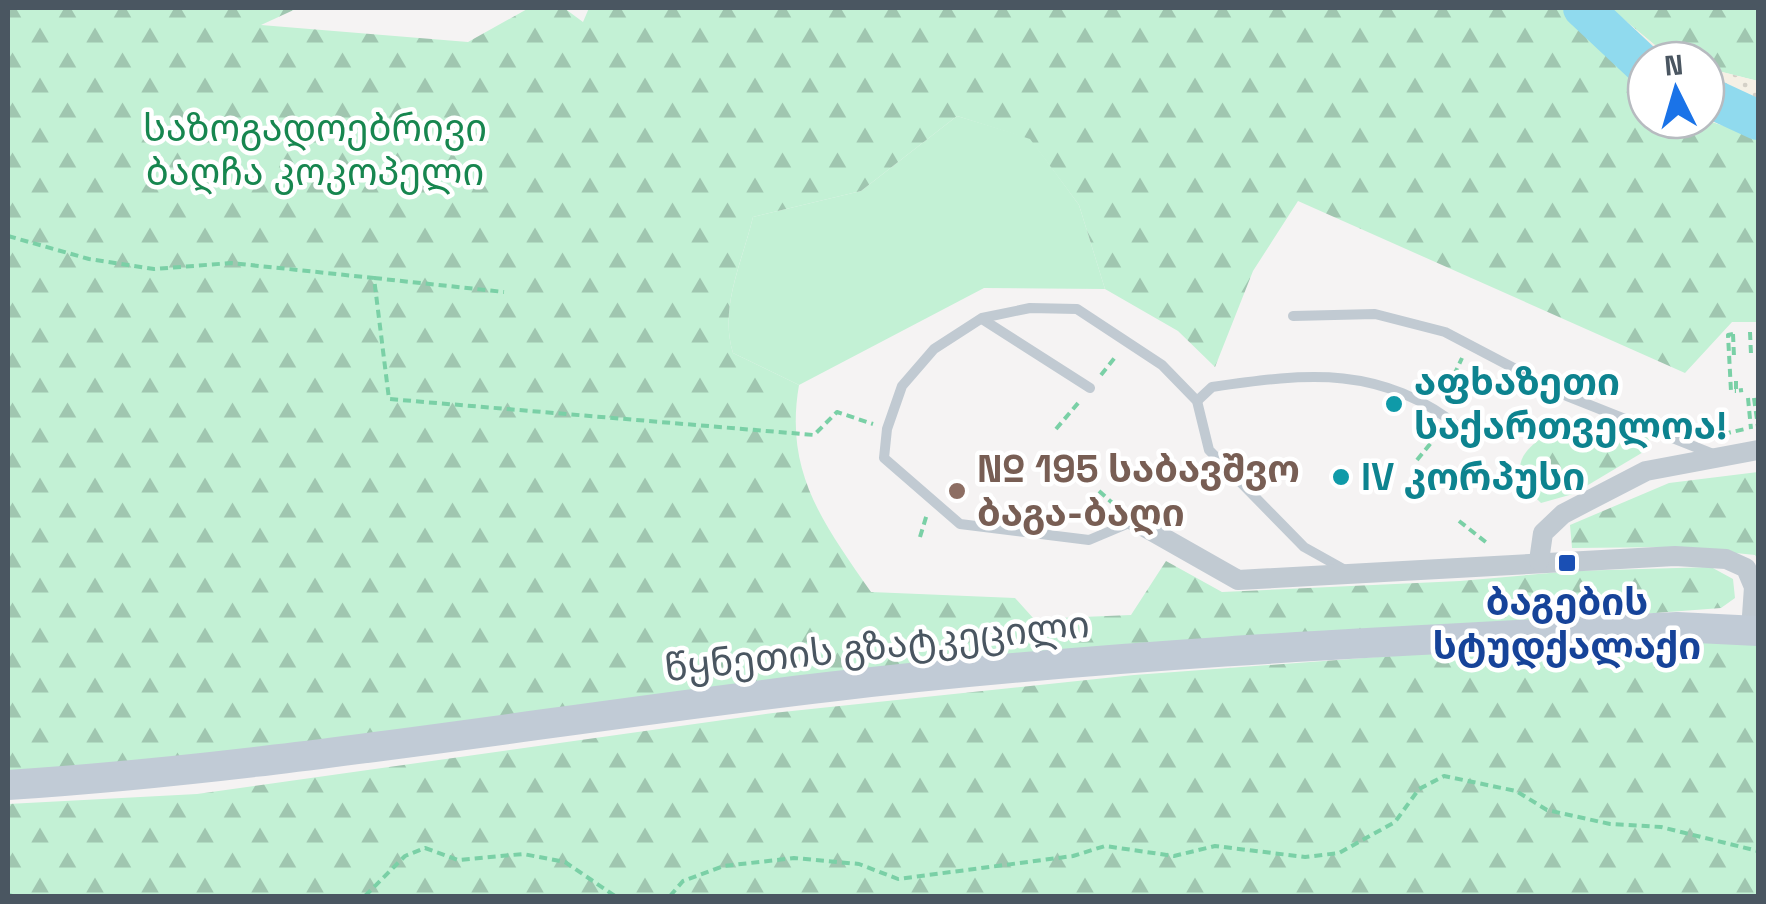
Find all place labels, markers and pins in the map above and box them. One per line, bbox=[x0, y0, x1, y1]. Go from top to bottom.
place label: აფხაზეთი საქართველოა! bbox=[1414, 358, 1727, 450]
marker: აფხაზეთი საქართველოა! bbox=[1383, 393, 1405, 415]
place label: № 195 საბავშვო ბაგა-ბაღი bbox=[977, 445, 1300, 537]
place label: IV კორპუსი bbox=[1361, 453, 1585, 501]
marker: IV კორპუსი bbox=[1330, 466, 1352, 488]
marker: № 195 საბავშვო ბაგა-ბაღი bbox=[946, 480, 968, 502]
marker: ბაგების სტუდქალაქი bbox=[1556, 552, 1578, 574]
place label: ბაგების სტუდქალაქი bbox=[1433, 578, 1701, 670]

